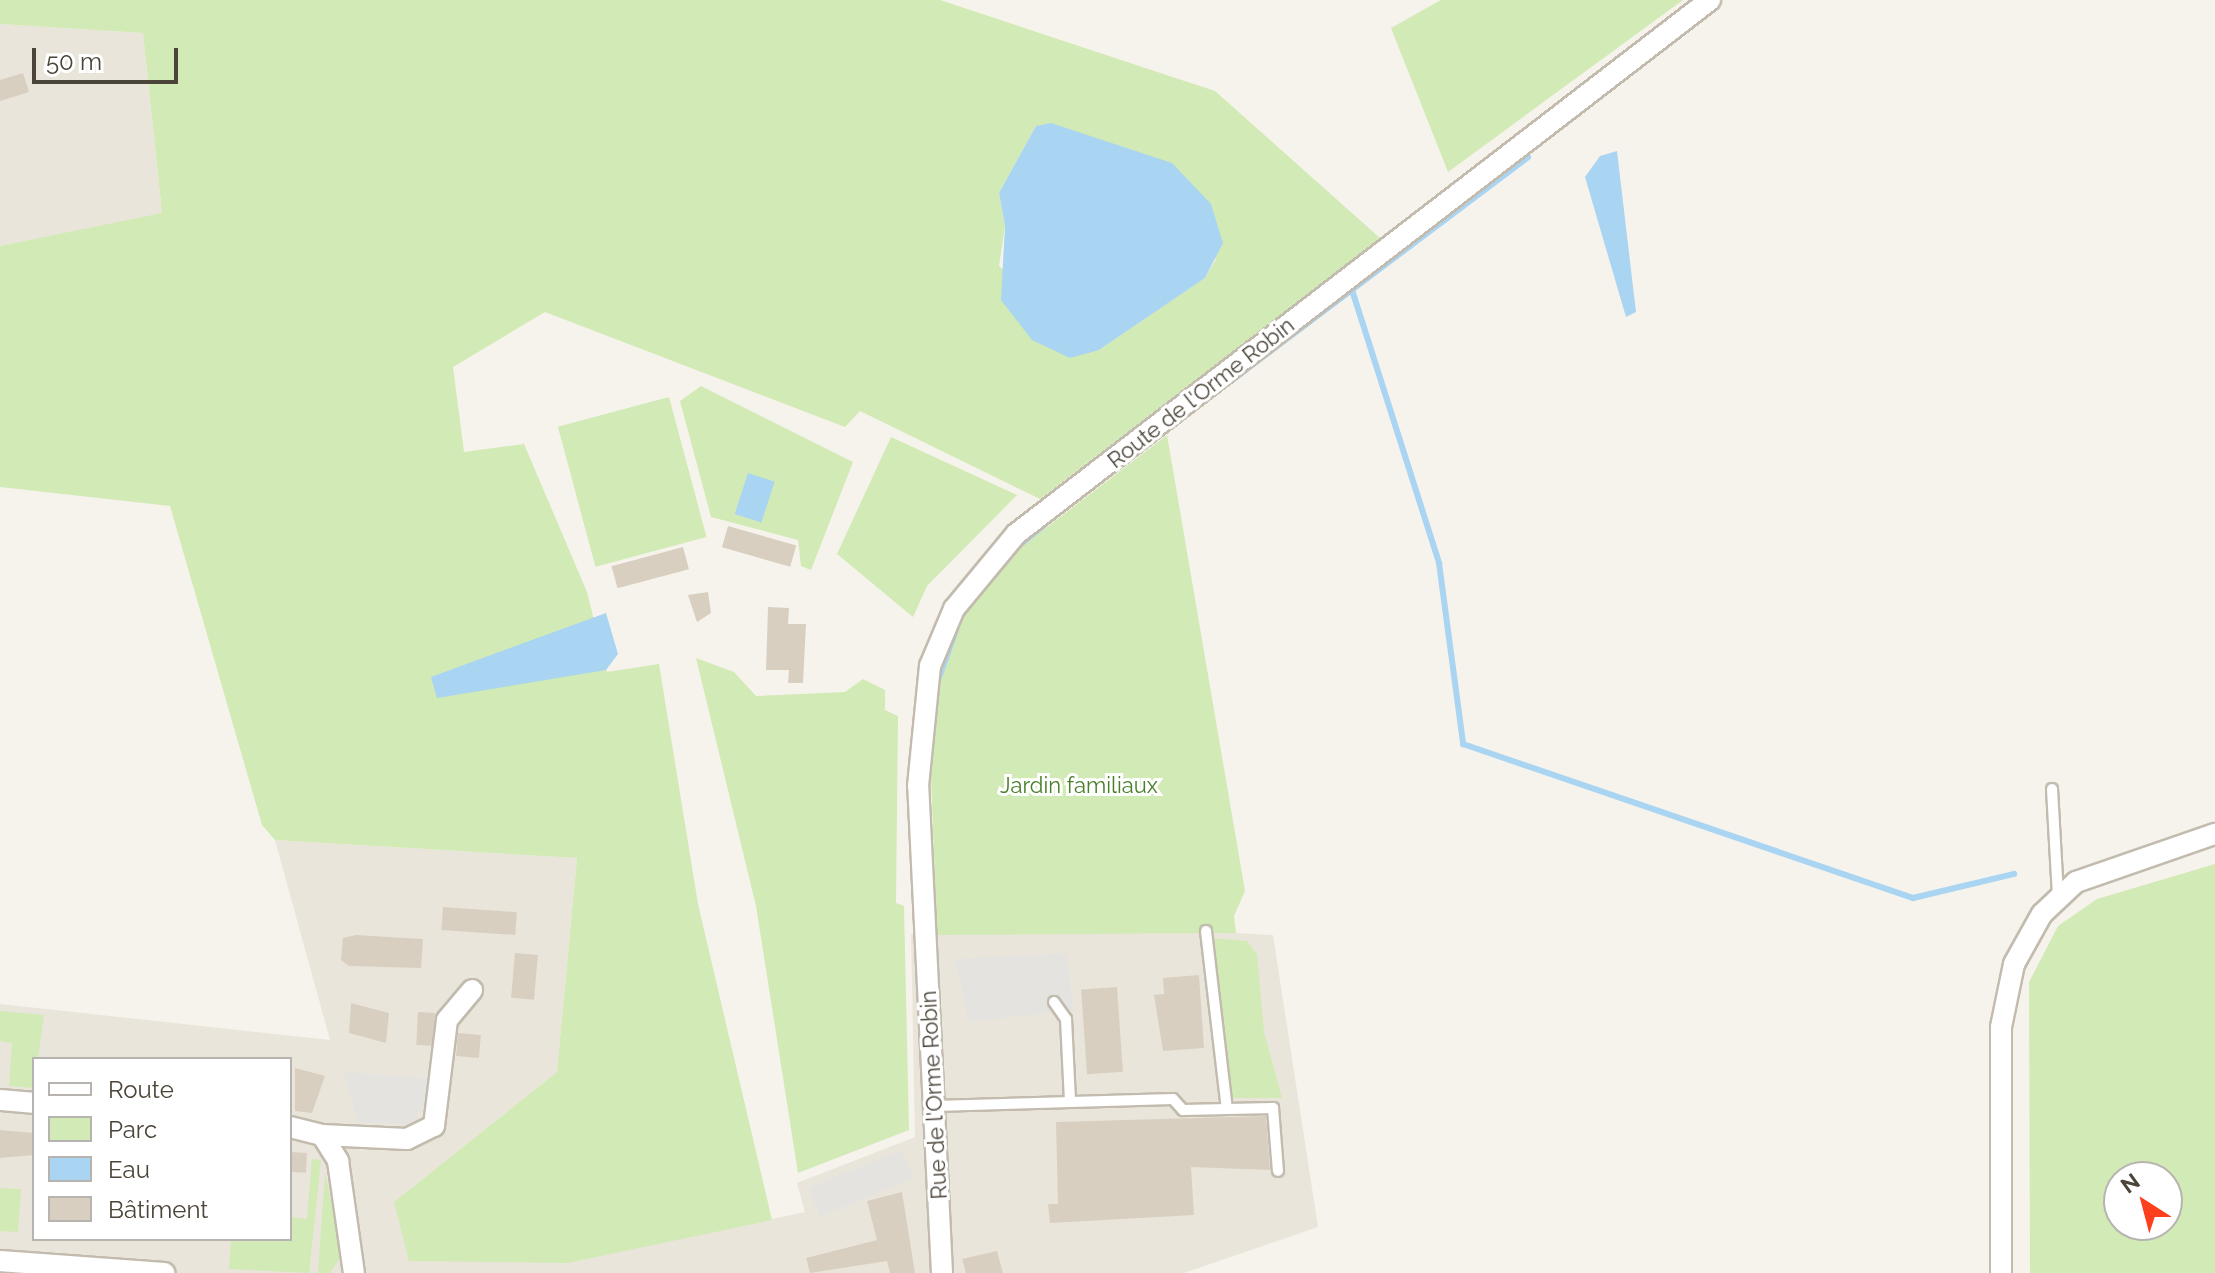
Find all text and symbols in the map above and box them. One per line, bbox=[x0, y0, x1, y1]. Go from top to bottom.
scale bar bbox=[36, 32, 182, 82]
text: 50 m bbox=[46, 47, 102, 76]
street label: Route de l'Orme Robin bbox=[1103, 312, 1299, 474]
park label: Jardin familiaux bbox=[1000, 773, 1158, 799]
street label: Rue de l'Orme Robin bbox=[915, 990, 953, 1200]
legend bbox=[32, 1057, 292, 1241]
text: Route bbox=[108, 1075, 174, 1104]
text: Parc bbox=[108, 1115, 157, 1144]
text: Eau bbox=[108, 1155, 150, 1184]
north arrow bbox=[2103, 1161, 2183, 1241]
text: N bbox=[2116, 1168, 2144, 1199]
text: Bâtiment bbox=[108, 1195, 208, 1224]

